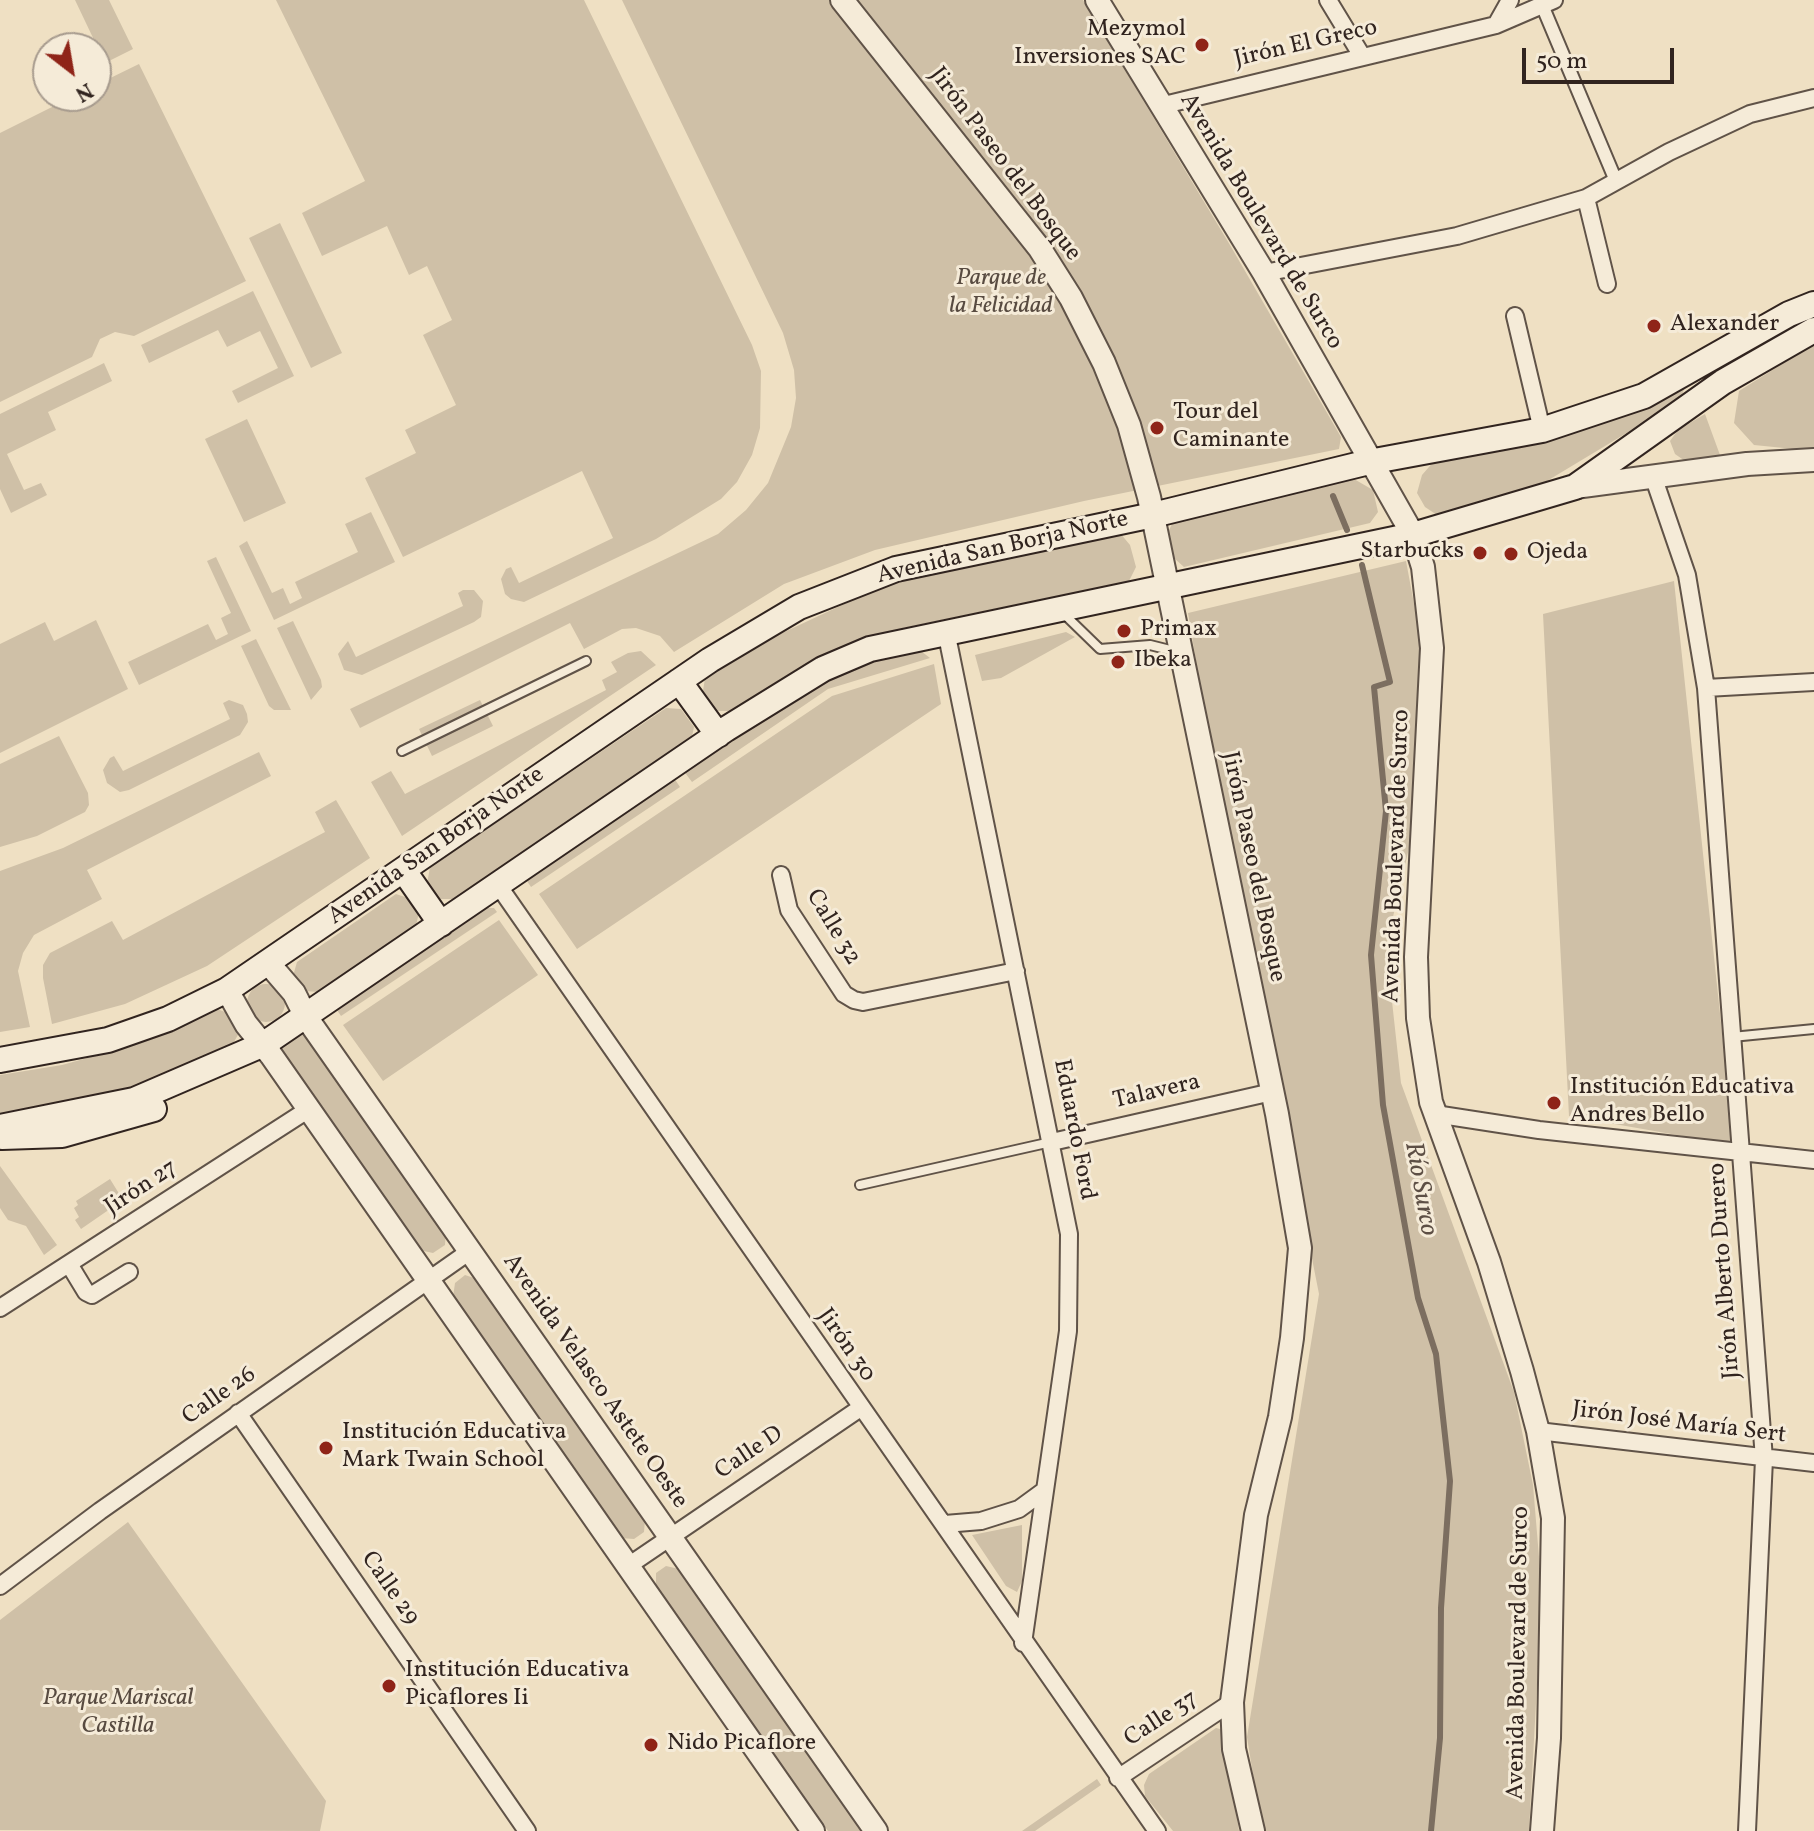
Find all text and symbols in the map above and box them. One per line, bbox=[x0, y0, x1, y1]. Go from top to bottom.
street label: Jirón El Greco bbox=[1232, 15, 1380, 75]
place label: Mezymol Inversiones SAC bbox=[1014, 17, 1186, 73]
north arrow bbox=[32, 32, 112, 112]
scale bar bbox=[1526, 32, 1678, 82]
marker: Mezymol Inversiones SAC bbox=[1193, 36, 1211, 54]
text: 50 m bbox=[1536, 45, 1588, 79]
street label: Jirón Paseo del Bosque bbox=[922, 62, 1086, 268]
text: N bbox=[69, 74, 98, 109]
street label: Avenida Boulevard de Surco bbox=[1172, 89, 1348, 355]
park label: Parque de la Felicidad bbox=[949, 266, 1053, 322]
place label: Alexander bbox=[1670, 312, 1779, 340]
marker: Alexander bbox=[1645, 317, 1663, 335]
place label: Tour del Caminante bbox=[1173, 400, 1289, 456]
marker: Tour del Caminante bbox=[1148, 419, 1166, 437]
street label: Avenida San Borja Norte bbox=[875, 506, 1131, 592]
place label: Starbucks bbox=[1360, 539, 1464, 567]
place label: Ojeda bbox=[1527, 540, 1588, 568]
marker: Starbucks bbox=[1471, 544, 1489, 562]
marker: Ojeda bbox=[1502, 545, 1520, 563]
place label: Primax bbox=[1140, 617, 1217, 645]
marker: Primax bbox=[1115, 622, 1133, 640]
place label: Ibeka bbox=[1134, 648, 1192, 676]
marker: Ibeka bbox=[1109, 653, 1127, 671]
street label: Avenida Boulevard de Surco bbox=[1378, 709, 1418, 1003]
street label: Jirón Paseo del Bosque bbox=[1213, 749, 1291, 985]
street label: Avenida San Borja Norte bbox=[324, 762, 550, 932]
street label: Calle 32 bbox=[798, 885, 866, 971]
street label: Eduardo Ford bbox=[1045, 1057, 1101, 1203]
street label: Talavera bbox=[1111, 1069, 1203, 1117]
place label: Institución Educativa Andres Bello bbox=[1570, 1075, 1795, 1131]
marker: Institución Educativa Andres Bello bbox=[1545, 1094, 1563, 1112]
water label: Río Surco bbox=[1395, 1140, 1443, 1238]
street label: Jirón 27 bbox=[100, 1155, 184, 1223]
street label: Jirón Alberto Durero bbox=[1704, 1162, 1748, 1380]
street label: Avenida Velasco Astete Oeste bbox=[495, 1249, 693, 1515]
street label: Jirón 30 bbox=[809, 1304, 881, 1388]
street label: Calle 26 bbox=[178, 1361, 262, 1433]
street label: Jirón José María Sert bbox=[1570, 1397, 1788, 1451]
place label: Institución Educativa Mark Twain School bbox=[342, 1420, 567, 1476]
street label: Calle D bbox=[711, 1421, 789, 1487]
marker: Institución Educativa Mark Twain School bbox=[317, 1439, 335, 1457]
street label: Avenida Boulevard de Surco bbox=[1503, 1506, 1537, 1800]
street label: Calle 29 bbox=[353, 1547, 425, 1631]
place label: Institución Educativa Picaflores Ii bbox=[405, 1658, 630, 1714]
marker: Institución Educativa Picaflores Ii bbox=[380, 1677, 398, 1695]
park label: Parque Mariscal Castilla bbox=[42, 1686, 194, 1742]
street label: Calle 37 bbox=[1120, 1686, 1204, 1754]
place label: Nido Picaflore bbox=[667, 1731, 816, 1759]
marker: Nido Picaflore bbox=[642, 1736, 660, 1754]

